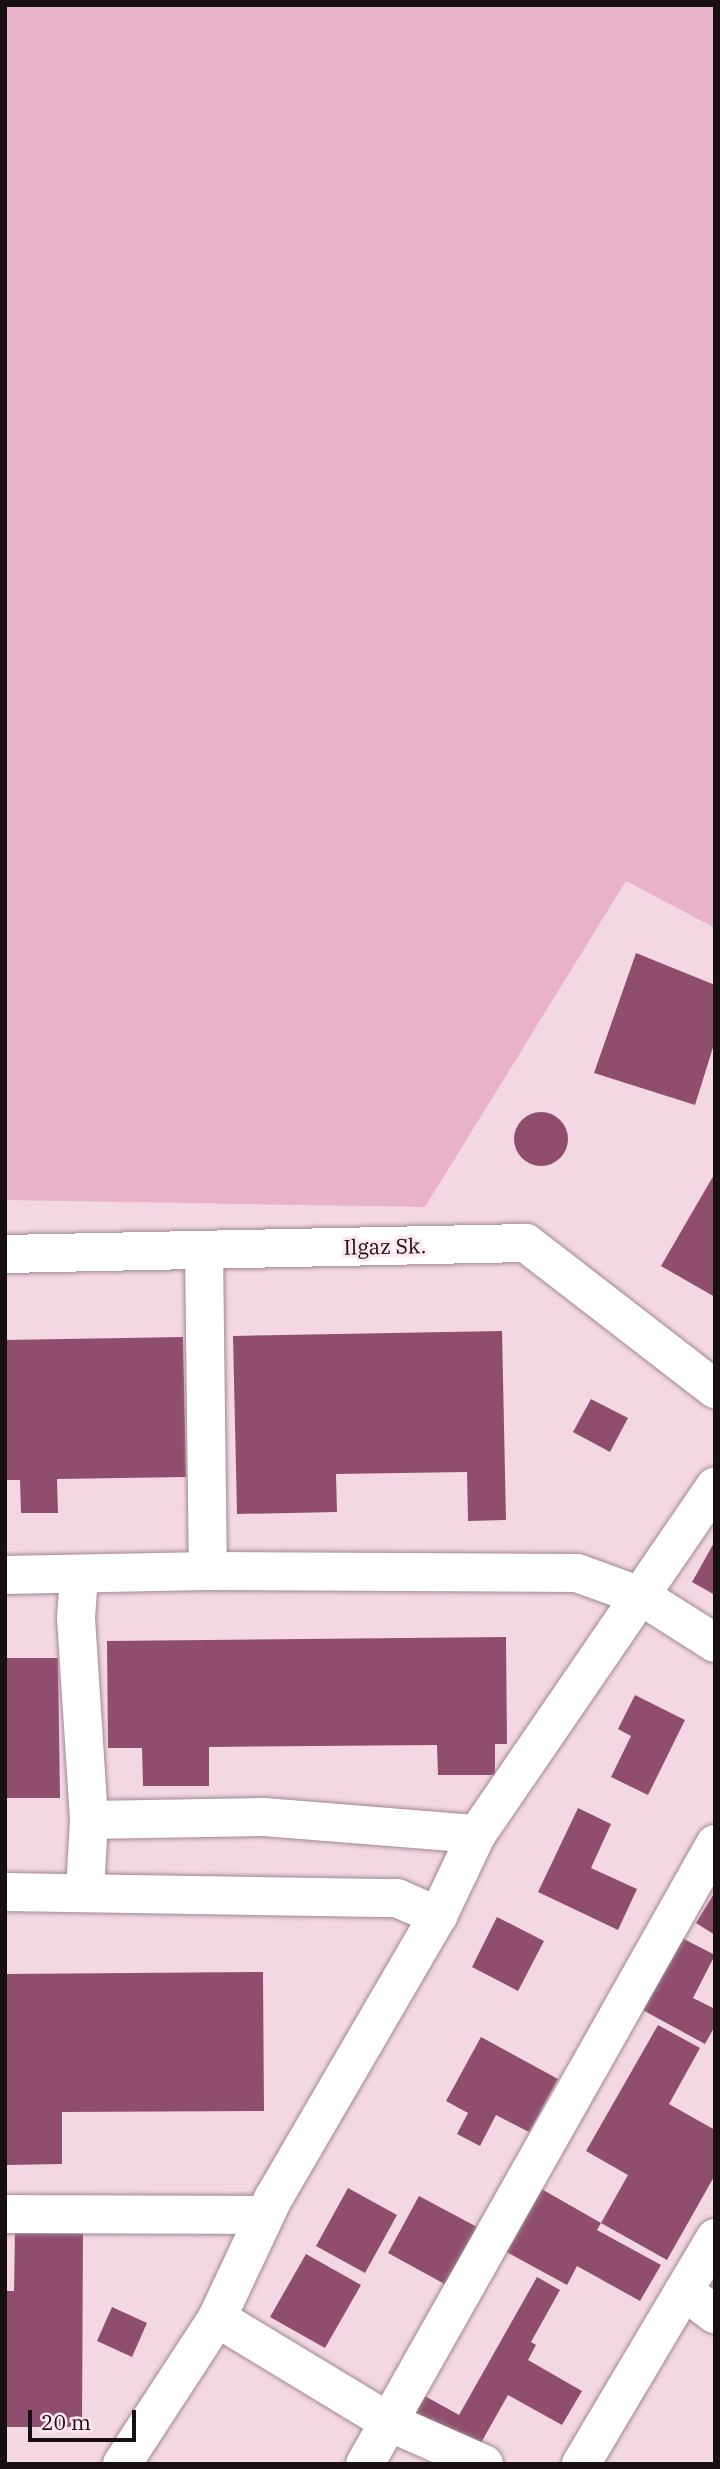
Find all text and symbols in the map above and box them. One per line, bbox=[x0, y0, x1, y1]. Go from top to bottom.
street label: Ilgaz Sk. bbox=[343, 1233, 427, 1259]
scale bar bbox=[32, 2396, 140, 2440]
text: 20 m bbox=[41, 2408, 91, 2436]

